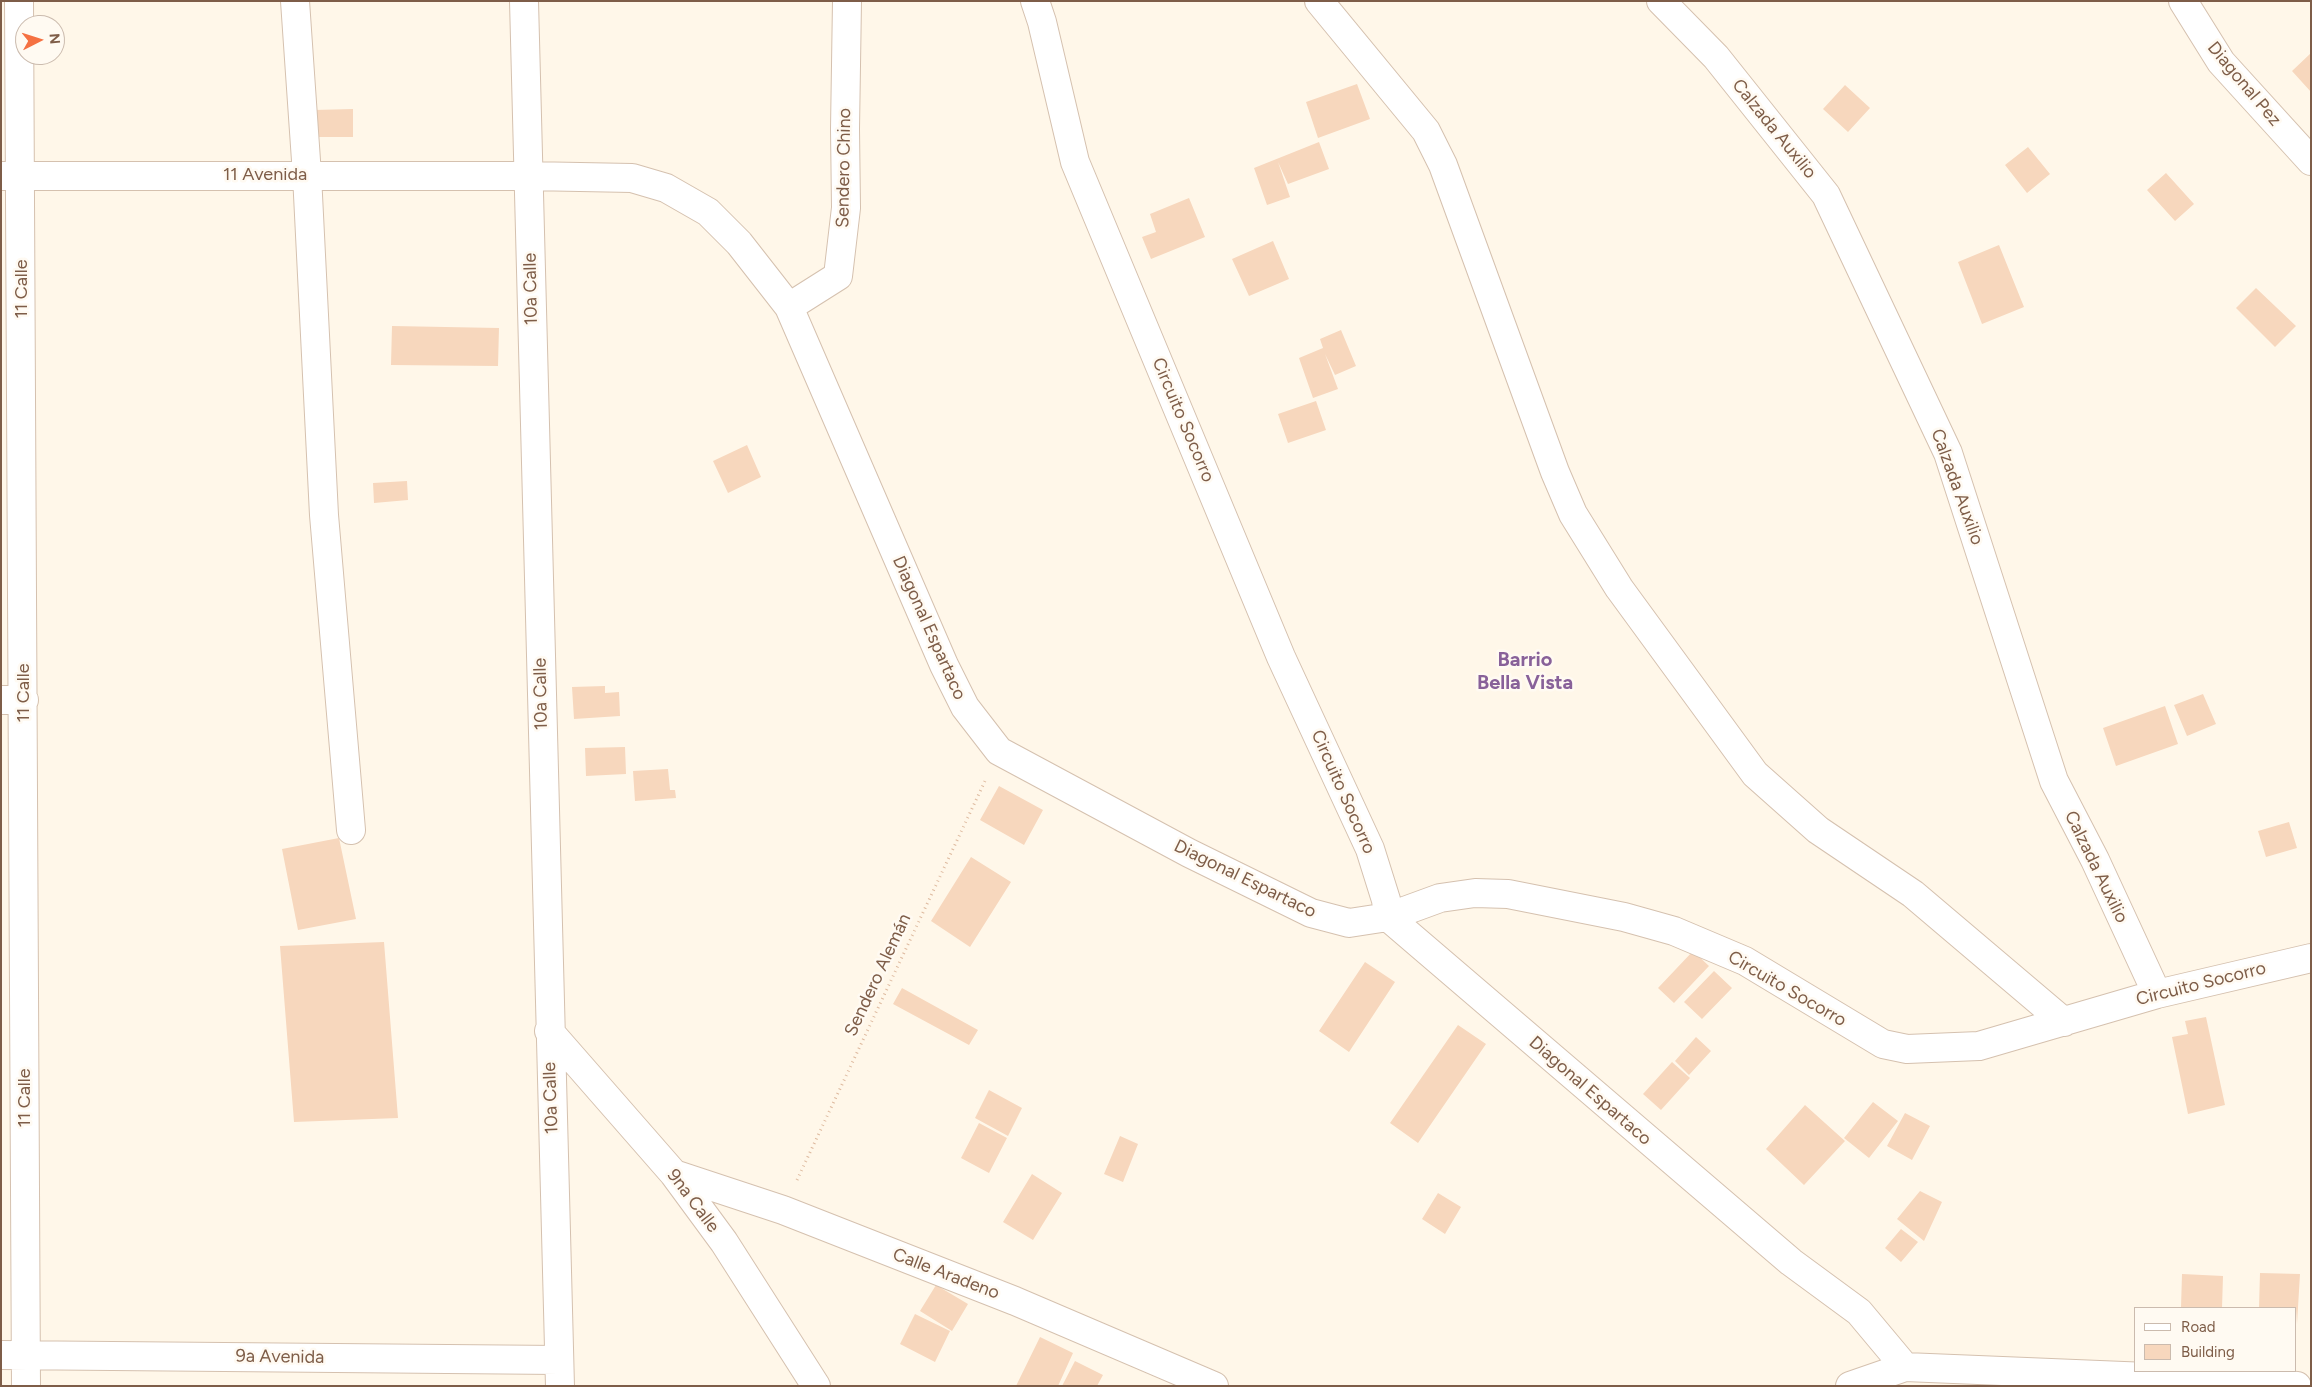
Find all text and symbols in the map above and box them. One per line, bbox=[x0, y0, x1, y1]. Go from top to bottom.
north arrow bbox=[15, 15, 65, 65]
text: N bbox=[46, 33, 63, 45]
street label: Diagonal Pez bbox=[2203, 37, 2285, 131]
street label: Calzada Auxilio bbox=[1727, 75, 1821, 183]
street label: Sendero Chino bbox=[832, 108, 856, 228]
street label: 11 Avenida bbox=[223, 164, 307, 186]
street label: 10a Calle bbox=[520, 253, 542, 325]
street label: 11 Calle bbox=[11, 259, 33, 319]
street label: Circuito Socorro bbox=[1147, 355, 1219, 485]
street label: Calzada Auxilio bbox=[1926, 426, 1988, 548]
street label: Diagonal Espartaco bbox=[888, 553, 970, 703]
district label: Barrio Bella Vista bbox=[1477, 648, 1573, 695]
street label: 10a Calle bbox=[530, 658, 552, 730]
street label: 11 Calle bbox=[13, 663, 35, 723]
street label: Circuito Socorro bbox=[1306, 727, 1380, 857]
street label: Calzada Auxilio bbox=[2060, 808, 2132, 926]
street label: Diagonal Espartaco bbox=[1170, 835, 1320, 923]
street label: Sendero Alemán bbox=[840, 910, 916, 1040]
street label: Circuito Socorro bbox=[1724, 946, 1850, 1032]
street label: Circuito Socorro bbox=[2134, 957, 2268, 1011]
street label: Diagonal Espartaco bbox=[1524, 1032, 1656, 1150]
street label: 10a Calle bbox=[539, 1061, 563, 1135]
street label: 11 Calle bbox=[14, 1068, 36, 1128]
street label: 9na Calle bbox=[662, 1165, 724, 1237]
street label: Calle Aradeno bbox=[890, 1244, 1002, 1304]
legend bbox=[2134, 1307, 2297, 1372]
text: Road bbox=[2181, 1318, 2216, 1336]
text: Building bbox=[2181, 1343, 2235, 1361]
street label: 9a Avenida bbox=[235, 1345, 325, 1369]

